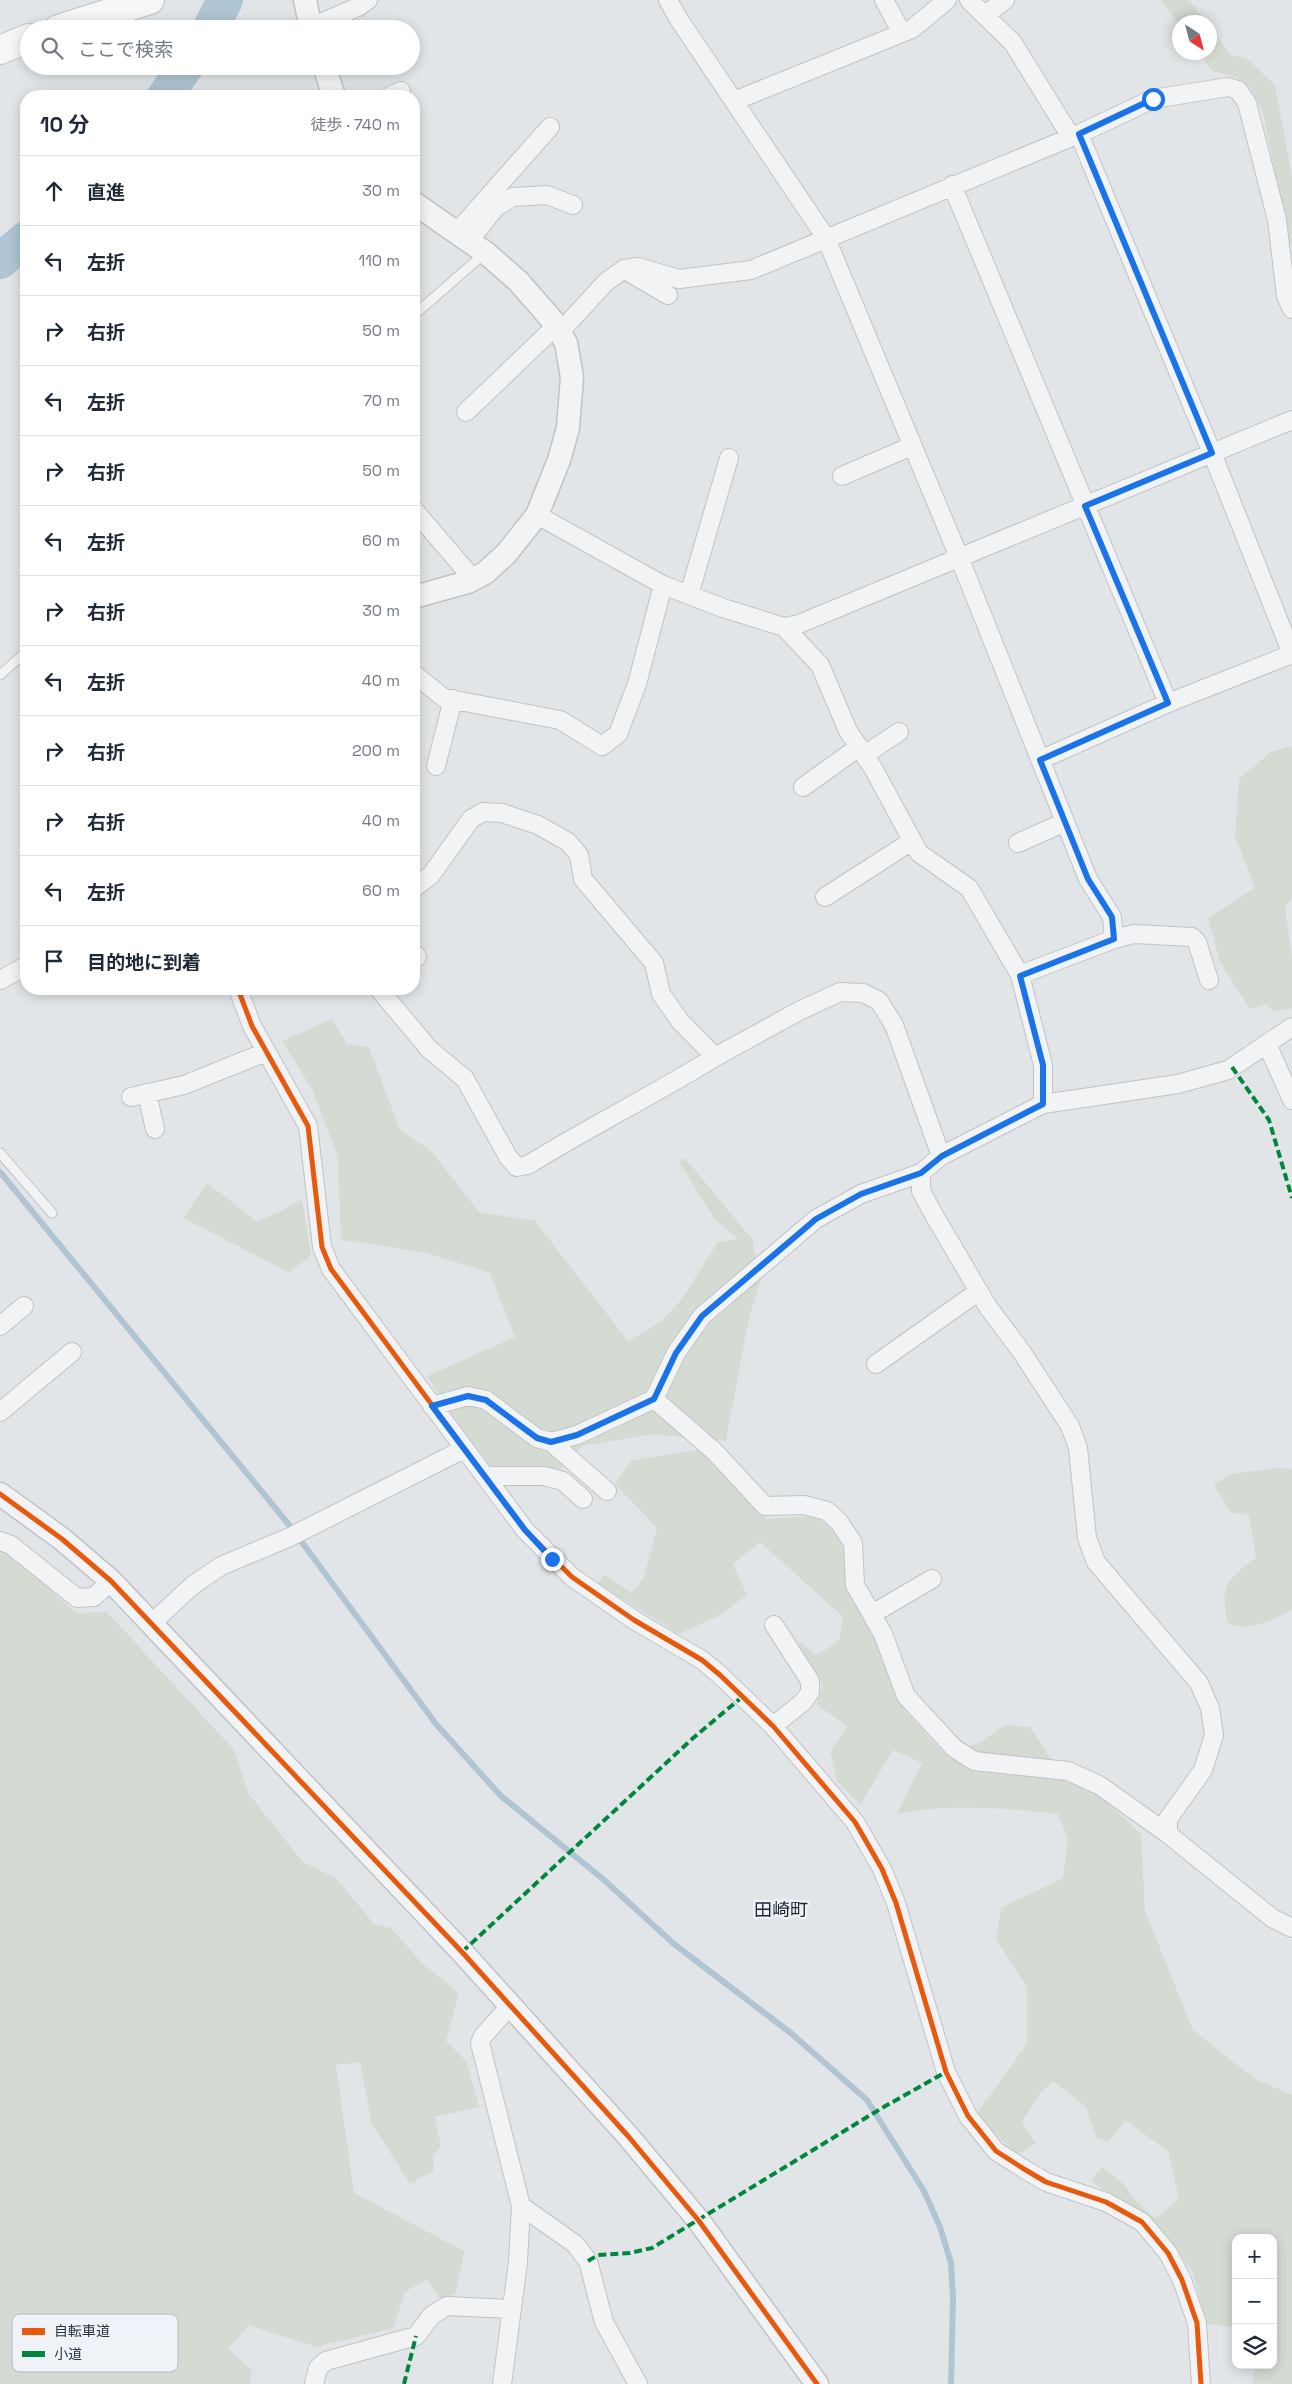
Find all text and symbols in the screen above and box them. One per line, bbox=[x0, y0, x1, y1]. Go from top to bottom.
north arrow bbox=[1172, 15, 1217, 60]
search box bbox=[20, 20, 420, 75]
icon: search bbox=[38, 34, 66, 62]
text: ここで検索 bbox=[78, 37, 173, 62]
route start bbox=[1142, 88, 1165, 111]
text: 10 分 bbox=[40, 111, 89, 138]
text: 徒歩 · 740 m bbox=[311, 114, 400, 135]
icon: ahead bbox=[40, 177, 68, 205]
text: 直進 bbox=[87, 180, 125, 205]
text: 30 m bbox=[362, 180, 400, 201]
icon: left bbox=[40, 247, 68, 275]
text: 左折 bbox=[87, 250, 125, 275]
text: 110 m bbox=[358, 250, 400, 271]
icon: right bbox=[40, 317, 68, 345]
text: 右折 bbox=[87, 320, 125, 345]
text: 50 m bbox=[362, 320, 400, 341]
icon: left bbox=[40, 387, 68, 415]
text: 左折 bbox=[87, 390, 125, 415]
text: 70 m bbox=[363, 390, 400, 411]
icon: right bbox=[40, 457, 68, 485]
text: 右折 bbox=[87, 460, 125, 485]
text: 50 m bbox=[362, 460, 400, 481]
icon: left bbox=[40, 527, 68, 555]
text: 左折 bbox=[87, 530, 125, 555]
text: 60 m bbox=[362, 530, 400, 551]
icon: right bbox=[40, 597, 68, 625]
text: 右折 bbox=[87, 600, 125, 625]
text: 30 m bbox=[362, 600, 400, 621]
icon: left bbox=[40, 667, 68, 695]
text: 左折 bbox=[87, 670, 125, 695]
text: 40 m bbox=[362, 670, 400, 691]
icon: right bbox=[40, 737, 68, 765]
text: 右折 bbox=[87, 740, 125, 765]
text: 200 m bbox=[352, 740, 400, 761]
icon: right bbox=[40, 807, 68, 835]
text: 右折 bbox=[87, 810, 125, 835]
text: 40 m bbox=[362, 810, 400, 831]
icon: left bbox=[40, 877, 68, 905]
text: 左折 bbox=[87, 880, 125, 905]
text: 60 m bbox=[362, 880, 400, 901]
icon: arrive bbox=[40, 947, 68, 975]
text: 目的地に到着 bbox=[87, 950, 201, 975]
route end bbox=[541, 1548, 564, 1571]
district label: 田崎町 bbox=[754, 1898, 808, 1921]
map controls bbox=[1232, 2234, 1277, 2369]
button: + bbox=[1232, 2234, 1277, 2279]
button: − bbox=[1232, 2279, 1277, 2324]
legend bbox=[12, 2314, 178, 2372]
text: 自転車道 bbox=[54, 2322, 110, 2340]
button: layers bbox=[1232, 2324, 1277, 2369]
text: 小道 bbox=[54, 2345, 82, 2363]

